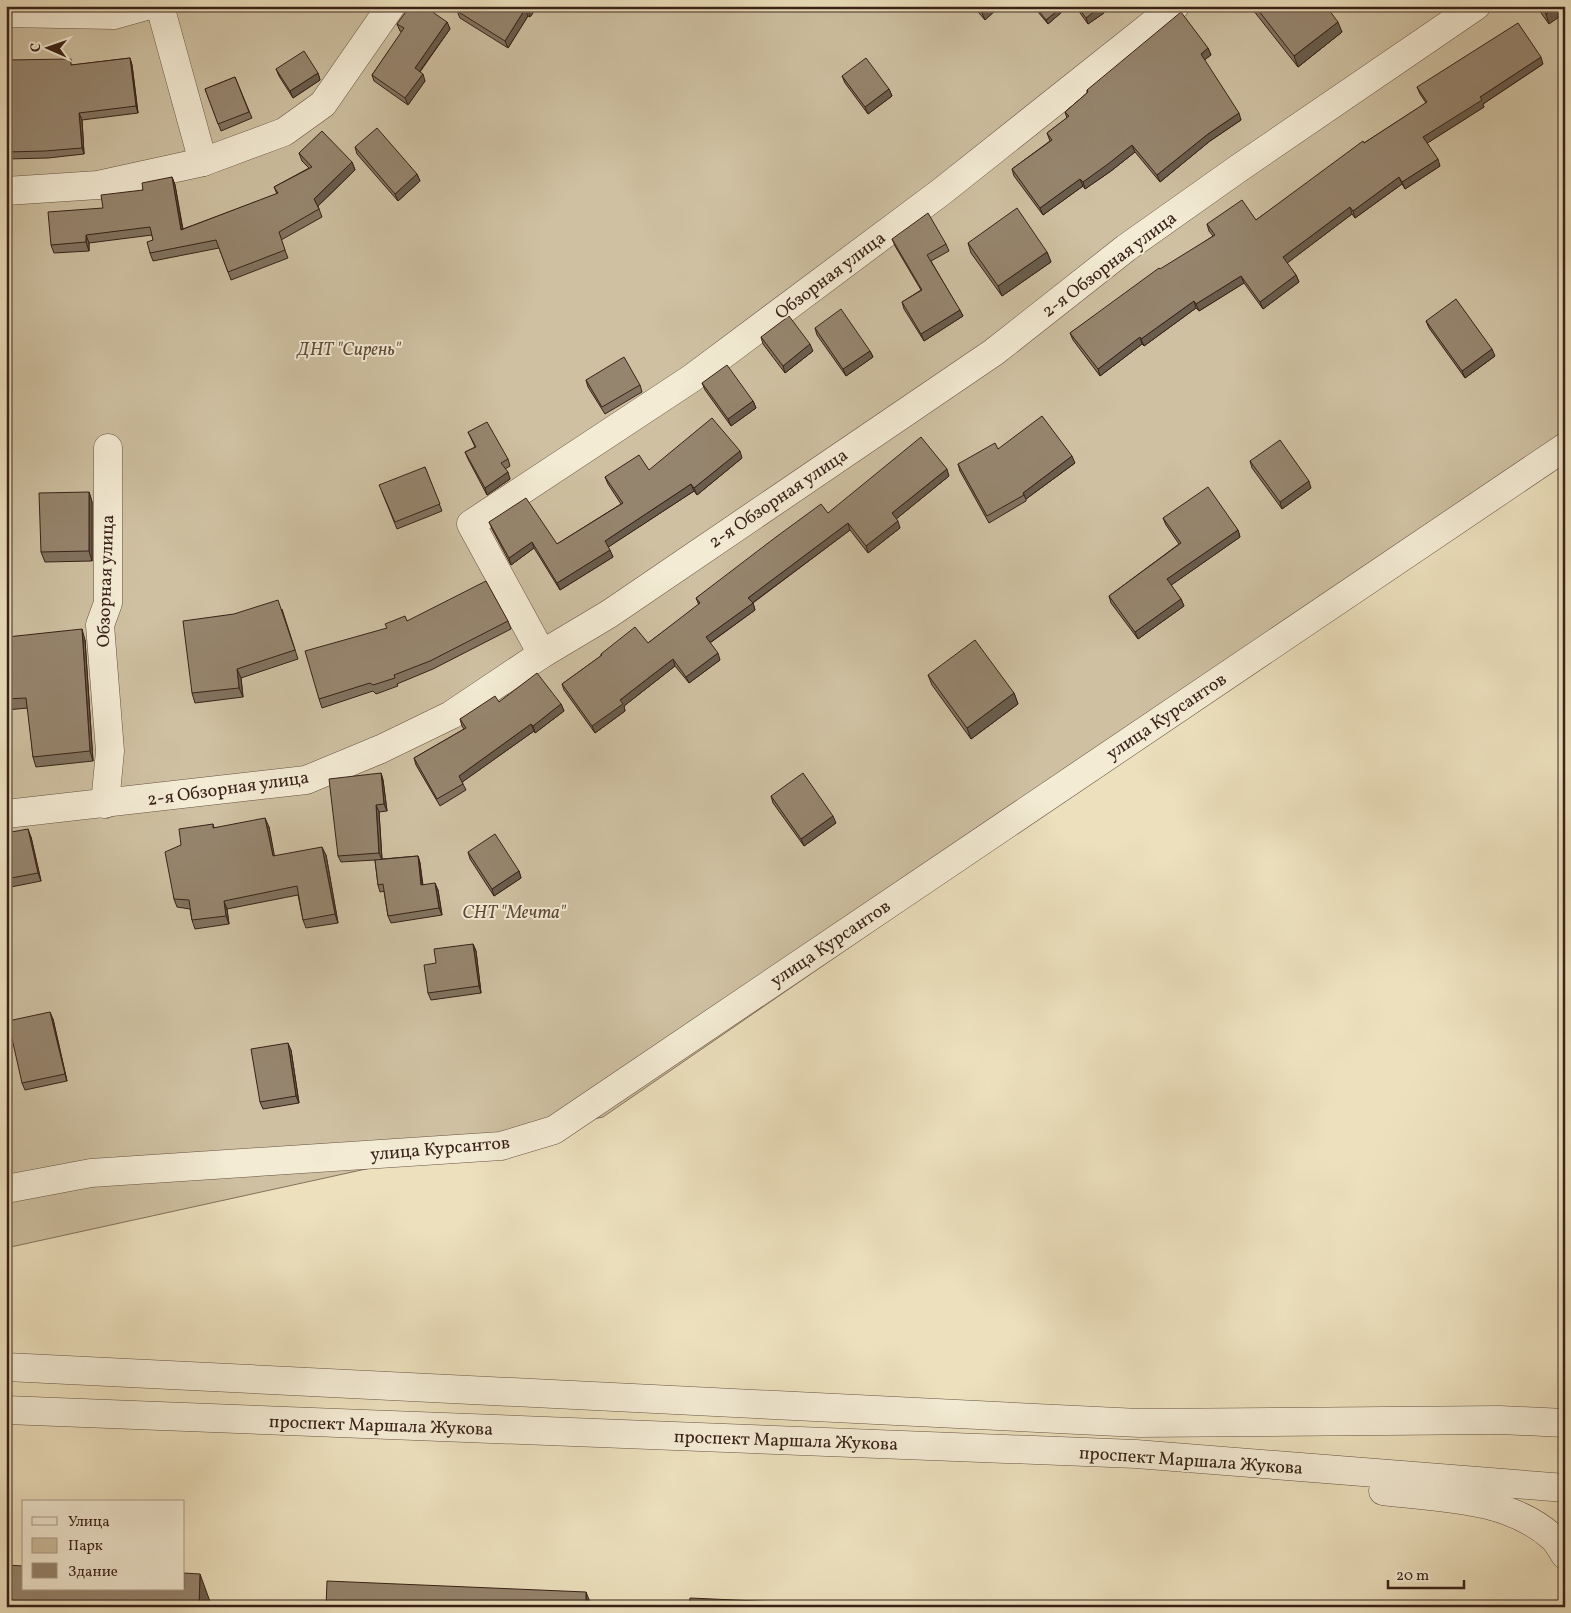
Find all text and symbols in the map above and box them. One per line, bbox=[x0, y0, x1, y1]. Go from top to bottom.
north arrow bbox=[22, 22, 72, 72]
text: С bbox=[27, 43, 46, 52]
street label: 2-я Обзорная улица bbox=[1037, 206, 1183, 324]
street label: Обзорная улица bbox=[770, 226, 891, 326]
park label: ДНТ "Сирень" bbox=[295, 338, 402, 363]
street label: 2-я Обзорная улица bbox=[704, 443, 853, 555]
street label: Обзорная улица bbox=[92, 514, 121, 648]
street label: улица Курсантов bbox=[1102, 668, 1232, 767]
street label: 2-я Обзорная улица bbox=[146, 766, 311, 813]
street label: улица Курсантов bbox=[766, 895, 896, 994]
park label: СНТ "Мечта" bbox=[462, 901, 567, 926]
street label: улица Курсантов bbox=[369, 1131, 511, 1168]
street label: проспект Маршала Жукова bbox=[268, 1410, 494, 1443]
street label: проспект Маршала Жукова bbox=[673, 1425, 899, 1458]
street label: проспект Маршала Жукова bbox=[1078, 1441, 1304, 1482]
legend bbox=[22, 1500, 185, 1590]
text: Улица bbox=[68, 1512, 110, 1533]
text: Парк bbox=[68, 1536, 103, 1557]
scale bar bbox=[1388, 1558, 1465, 1590]
text: Здание bbox=[68, 1562, 118, 1583]
text: 20 m bbox=[1396, 1566, 1429, 1587]

